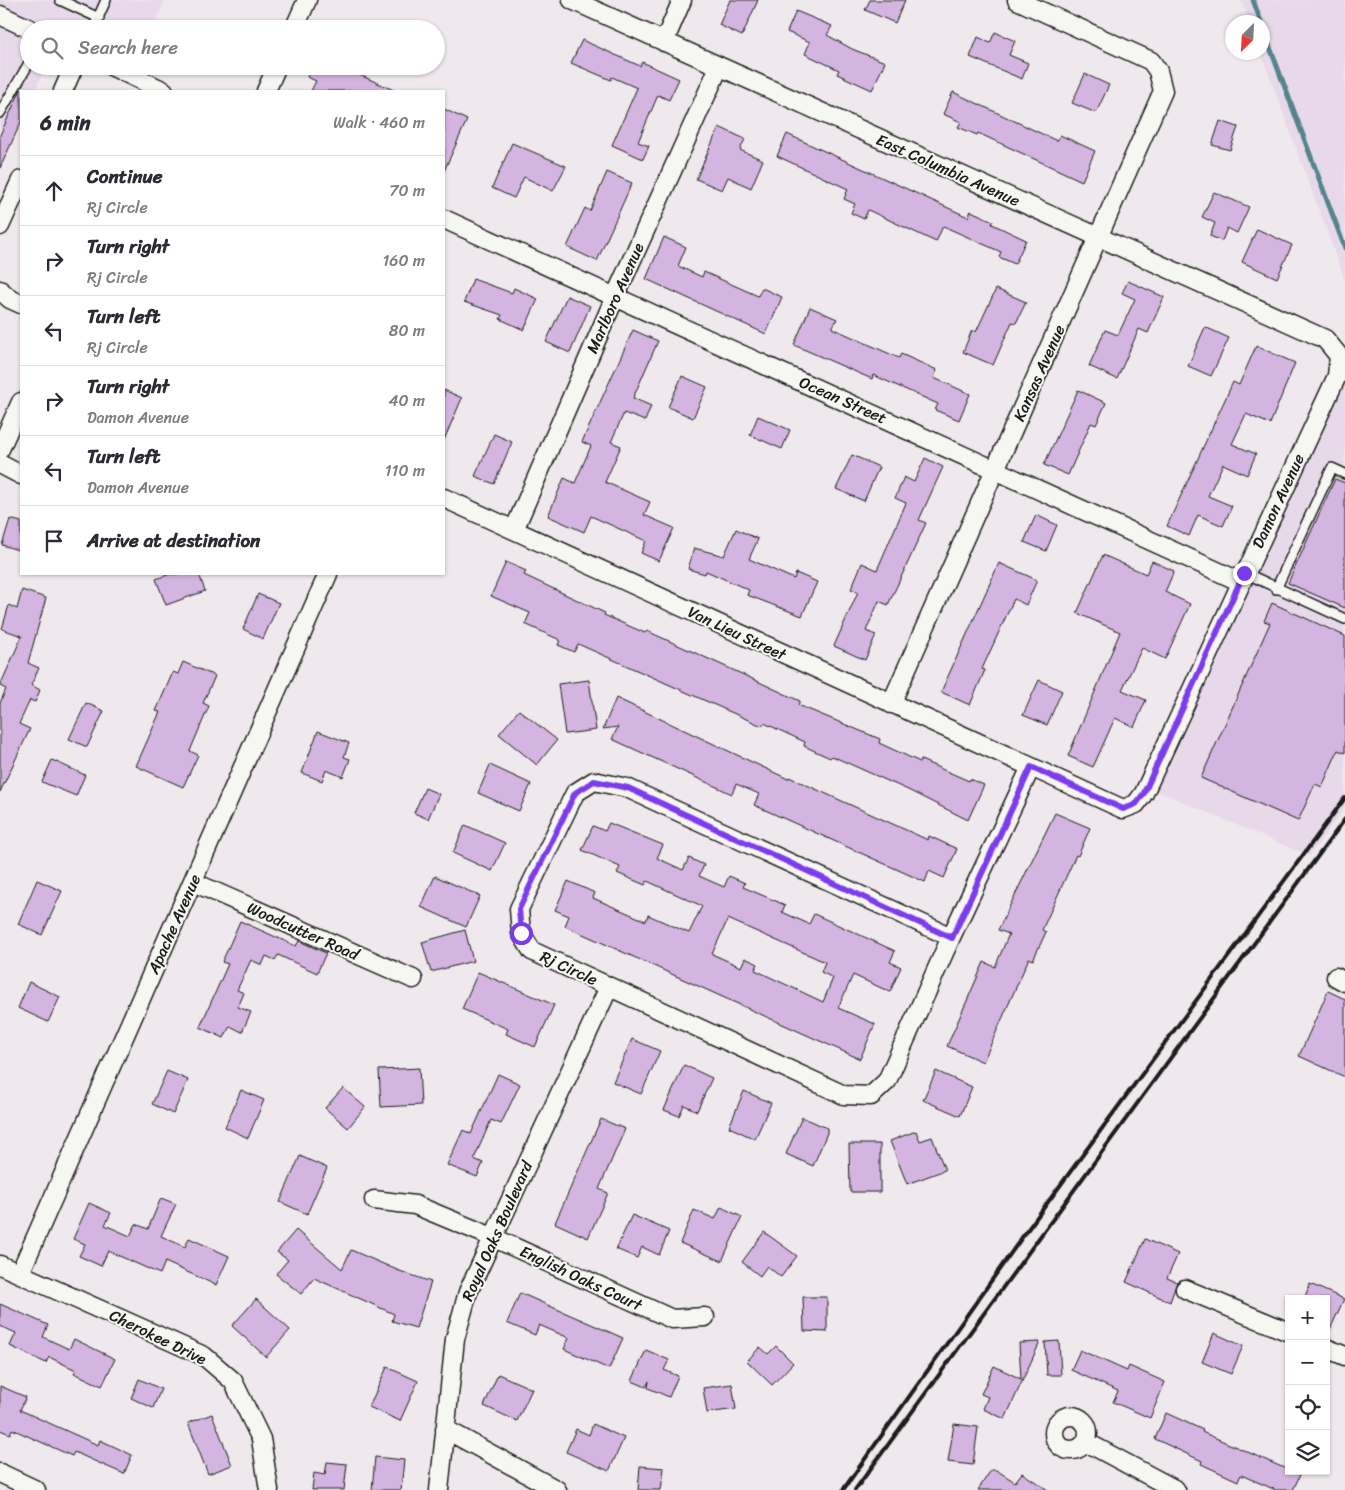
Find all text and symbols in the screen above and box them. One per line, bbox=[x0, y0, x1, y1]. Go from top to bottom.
north arrow bbox=[1225, 15, 1270, 60]
search box bbox=[20, 20, 445, 75]
text: Search here bbox=[78, 31, 178, 64]
icon: search bbox=[38, 34, 66, 62]
text: 6 min bbox=[40, 104, 91, 142]
text: Walk · 460 m bbox=[333, 108, 425, 137]
street label: East Columbia Avenue bbox=[871, 125, 1025, 215]
text: Continue bbox=[87, 160, 163, 193]
text: 70 m bbox=[389, 176, 425, 205]
icon: ahead bbox=[40, 177, 68, 205]
text: Rj Circle bbox=[87, 193, 148, 222]
text: Turn right bbox=[87, 230, 169, 263]
street label: Marlboro Avenue bbox=[578, 238, 652, 358]
text: 160 m bbox=[382, 246, 425, 275]
icon: right bbox=[40, 247, 68, 275]
text: Rj Circle bbox=[87, 263, 148, 292]
text: Turn left bbox=[87, 300, 160, 333]
text: 80 m bbox=[389, 316, 425, 345]
icon: left bbox=[40, 317, 68, 345]
street label: Kansas Avenue bbox=[1005, 320, 1073, 426]
text: Rj Circle bbox=[87, 333, 148, 362]
street label: Ocean Street bbox=[794, 368, 892, 432]
text: Turn right bbox=[87, 370, 169, 403]
text: 40 m bbox=[388, 386, 425, 415]
icon: right bbox=[40, 387, 68, 415]
text: Damon Avenue bbox=[87, 403, 189, 432]
text: Turn left bbox=[87, 440, 160, 473]
street label: Damon Avenue bbox=[1243, 449, 1313, 553]
text: 110 m bbox=[385, 456, 425, 485]
icon: left bbox=[40, 457, 68, 485]
text: Damon Avenue bbox=[87, 473, 189, 502]
text: Arrive at destination bbox=[87, 524, 260, 557]
icon: arrive bbox=[40, 527, 68, 555]
route end bbox=[1233, 562, 1256, 585]
street label: Van Lieu Street bbox=[683, 597, 792, 669]
street label: Apache Avenue bbox=[139, 869, 209, 980]
street label: Woodcutter Road bbox=[242, 893, 365, 969]
route start bbox=[510, 922, 533, 945]
street label: Rj Circle bbox=[535, 942, 603, 994]
street label: Royal Oaks Boulevard bbox=[453, 1155, 542, 1306]
street label: English Oaks Court bbox=[515, 1237, 648, 1319]
map controls bbox=[1285, 1295, 1330, 1475]
button: + bbox=[1285, 1295, 1330, 1340]
street label: Cherokee Drive bbox=[104, 1301, 212, 1373]
button: − bbox=[1285, 1340, 1330, 1385]
button: locate bbox=[1285, 1385, 1330, 1430]
button: layers bbox=[1285, 1430, 1330, 1475]

